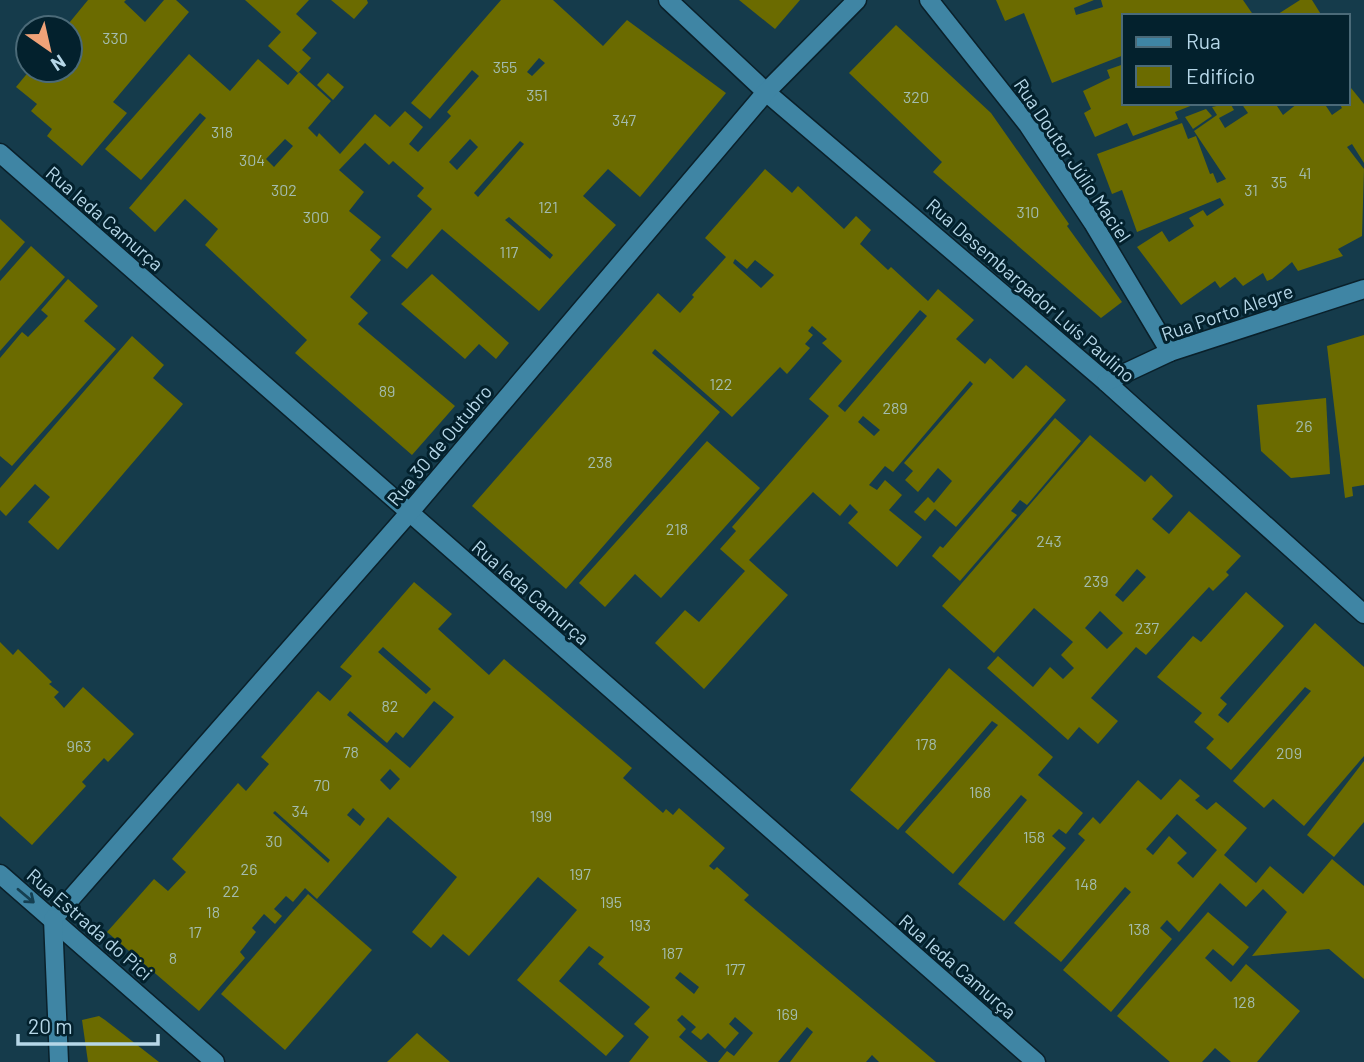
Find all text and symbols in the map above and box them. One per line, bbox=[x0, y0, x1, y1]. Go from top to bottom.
north arrow bbox=[14, 14, 84, 84]
legend bbox=[1122, 14, 1350, 105]
house number: 330 bbox=[102, 28, 128, 47]
text: Rua bbox=[1186, 28, 1221, 53]
text: N bbox=[47, 50, 70, 77]
house number: 355 bbox=[493, 57, 517, 76]
text: Edifício bbox=[1186, 63, 1255, 88]
street label: Rua Doutor Júlio Maciel bbox=[1010, 74, 1136, 246]
house number: 351 bbox=[526, 85, 548, 104]
house number: 320 bbox=[903, 87, 929, 106]
house number: 347 bbox=[612, 110, 636, 129]
house number: 318 bbox=[211, 122, 233, 141]
house number: 304 bbox=[239, 150, 265, 169]
street label: Rua Ieda Camurça bbox=[42, 161, 168, 275]
house number: 41 bbox=[1299, 163, 1311, 182]
house number: 35 bbox=[1271, 172, 1287, 191]
house number: 302 bbox=[271, 180, 297, 199]
house number: 31 bbox=[1244, 180, 1258, 199]
street label: Rua Desembargador Luís Paulino bbox=[922, 193, 1140, 387]
house number: 121 bbox=[538, 197, 558, 216]
house number: 310 bbox=[1017, 202, 1039, 221]
house number: 300 bbox=[303, 207, 329, 226]
house number: 117 bbox=[500, 242, 519, 261]
street label: Rua Porto Alegre bbox=[1158, 279, 1296, 345]
house number: 122 bbox=[710, 374, 732, 393]
street label: Rua 30 de Outubro bbox=[382, 380, 496, 510]
house number: 89 bbox=[379, 381, 395, 400]
house number: 289 bbox=[882, 398, 908, 417]
house number: 26 bbox=[1296, 416, 1312, 435]
house number: 238 bbox=[587, 452, 613, 471]
house number: 218 bbox=[666, 519, 688, 538]
house number: 243 bbox=[1036, 531, 1062, 550]
street label: Rua Ieda Camurça bbox=[468, 535, 594, 649]
house number: 239 bbox=[1083, 571, 1109, 590]
house number: 237 bbox=[1135, 618, 1160, 637]
house number: 82 bbox=[382, 696, 398, 715]
house number: 178 bbox=[915, 734, 937, 753]
house number: 963 bbox=[67, 736, 91, 755]
house number: 78 bbox=[343, 742, 359, 761]
house number: 209 bbox=[1276, 743, 1302, 762]
house number: 70 bbox=[314, 775, 330, 794]
house number: 168 bbox=[969, 782, 991, 801]
house number: 34 bbox=[291, 801, 309, 820]
house number: 199 bbox=[530, 806, 552, 825]
house number: 158 bbox=[1023, 827, 1045, 846]
house number: 30 bbox=[265, 831, 283, 850]
house number: 26 bbox=[241, 859, 257, 878]
street label: Rua Estrada do Pici bbox=[23, 863, 157, 985]
house number: 197 bbox=[569, 864, 591, 883]
house number: 148 bbox=[1075, 874, 1097, 893]
house number: 22 bbox=[222, 881, 240, 900]
one-way arrow bbox=[17, 888, 35, 904]
house number: 195 bbox=[600, 892, 622, 911]
house number: 18 bbox=[206, 902, 220, 921]
street label: Rua Ieda Camurça bbox=[895, 909, 1021, 1023]
house number: 193 bbox=[629, 915, 651, 934]
house number: 138 bbox=[1128, 919, 1150, 938]
house number: 17 bbox=[188, 922, 202, 941]
house number: 187 bbox=[661, 943, 683, 962]
house number: 8 bbox=[169, 948, 177, 967]
house number: 177 bbox=[725, 959, 746, 978]
house number: 128 bbox=[1233, 992, 1255, 1011]
scale bar bbox=[18, 1002, 158, 1046]
house number: 169 bbox=[776, 1004, 798, 1023]
text: 20 m bbox=[28, 1013, 73, 1038]

